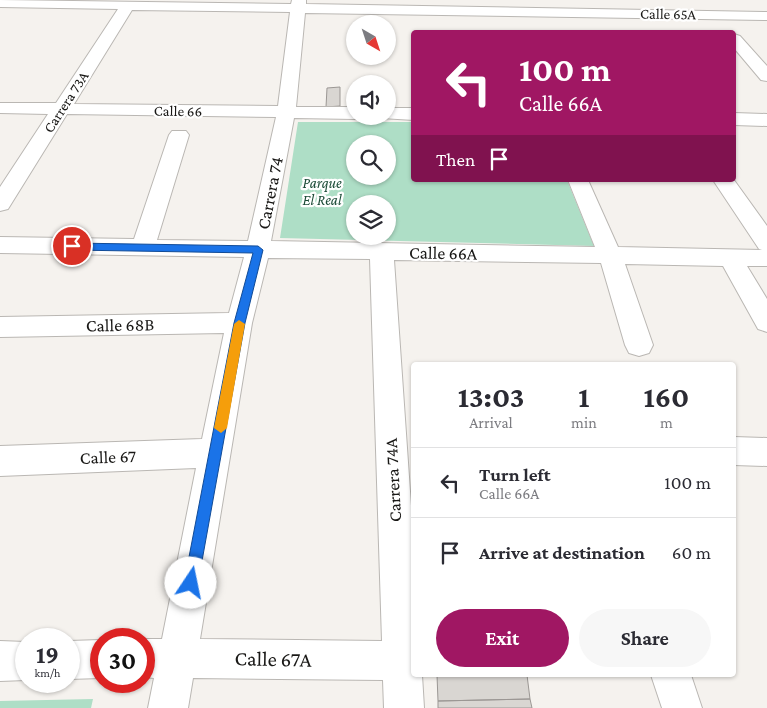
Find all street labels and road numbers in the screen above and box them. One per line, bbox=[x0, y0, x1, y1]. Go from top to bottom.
street label: Calle 65A bbox=[640, 6, 697, 22]
street label: Carrera 73A bbox=[40, 68, 92, 136]
street label: Calle 66 bbox=[154, 103, 202, 119]
street label: Carrera 74 bbox=[253, 155, 287, 231]
street label: Calle 66A bbox=[409, 242, 478, 264]
street label: Calle 68B bbox=[86, 314, 154, 336]
street label: Carrera 74A bbox=[381, 437, 405, 522]
street label: Calle 67 bbox=[79, 446, 137, 468]
street label: Calle 67A bbox=[234, 646, 312, 672]

